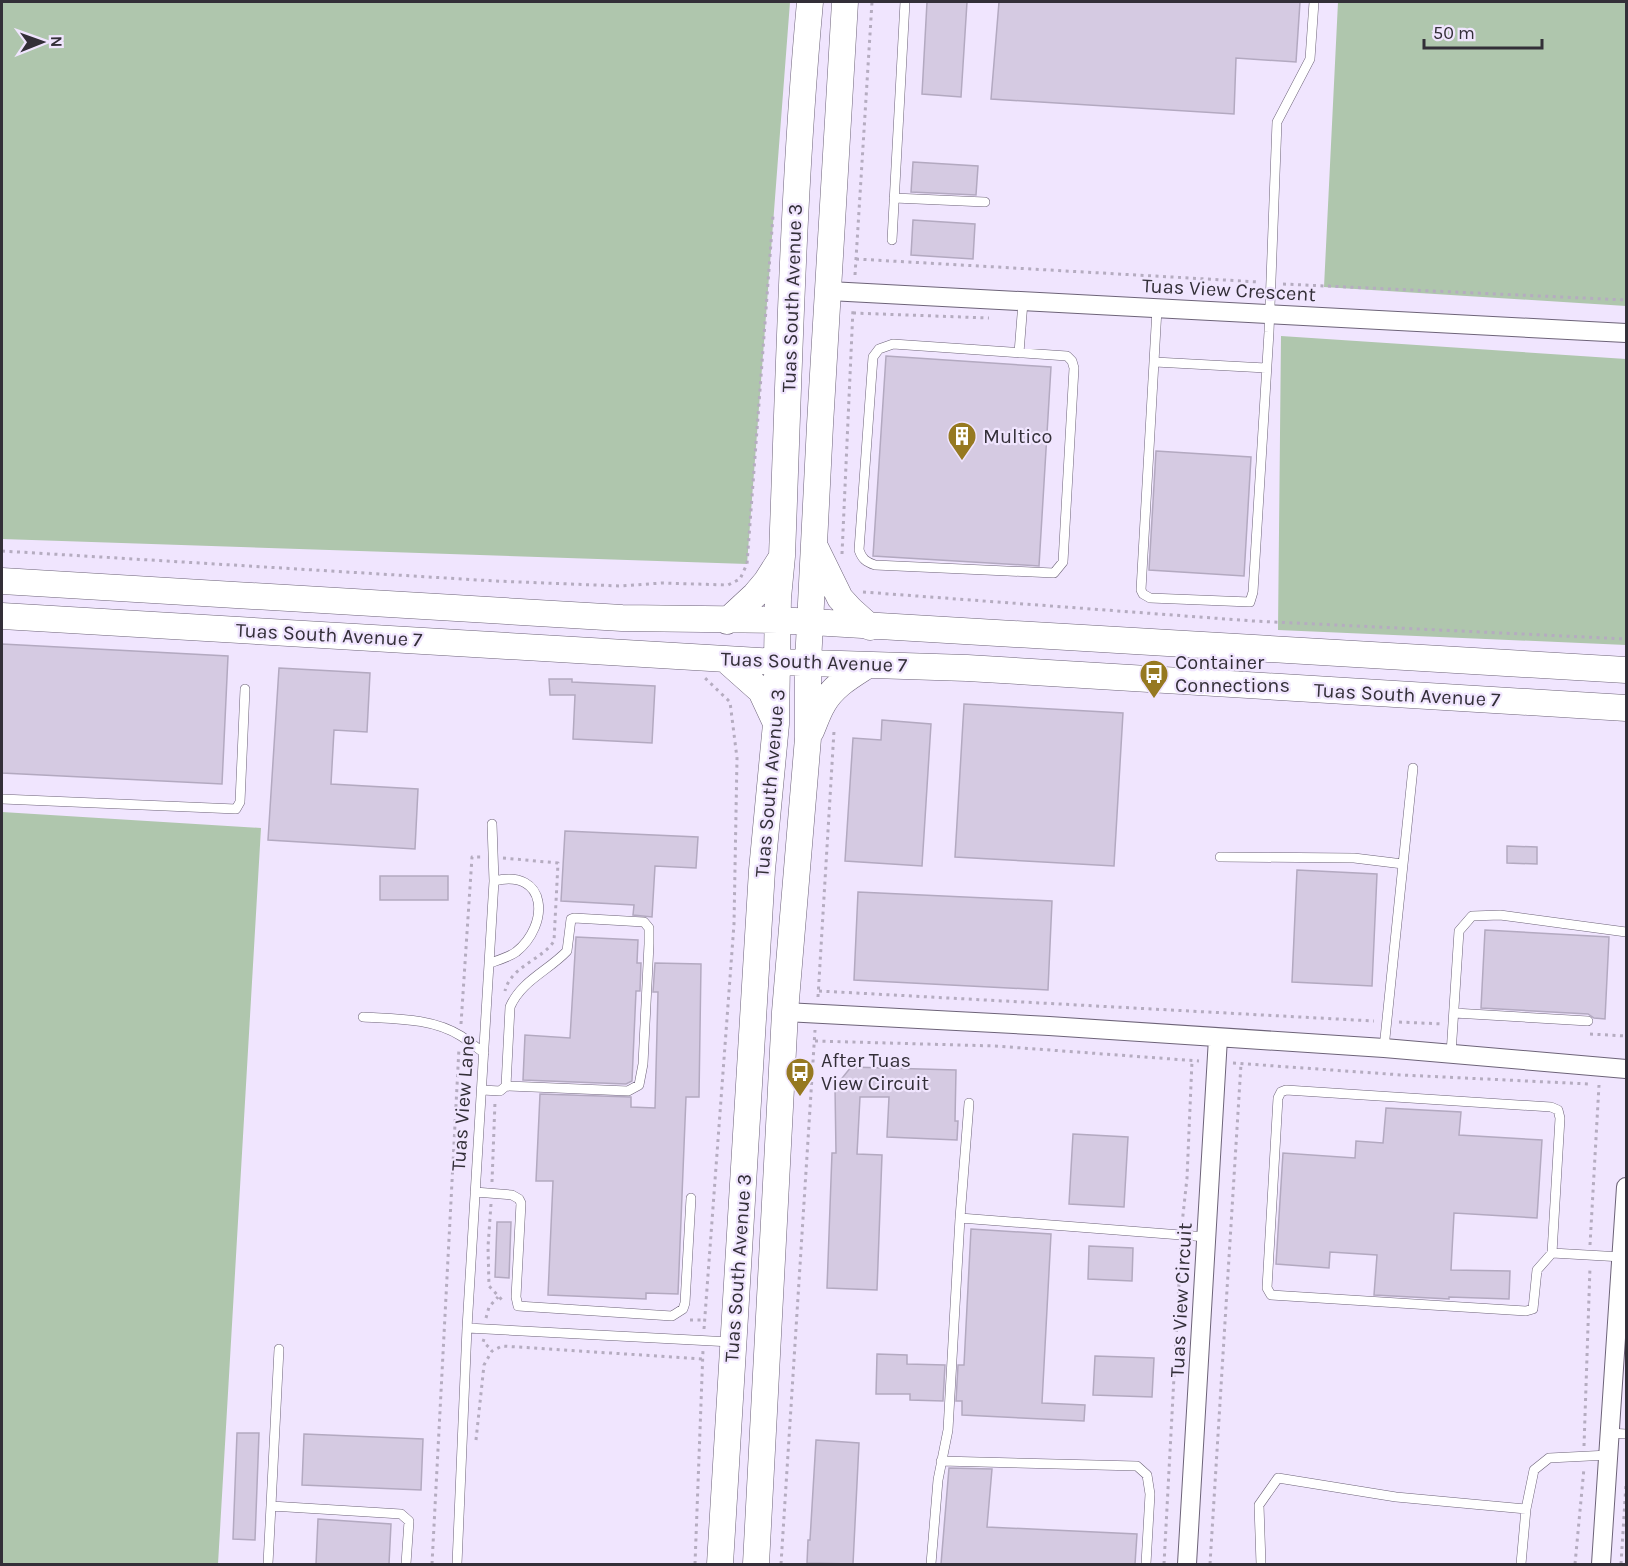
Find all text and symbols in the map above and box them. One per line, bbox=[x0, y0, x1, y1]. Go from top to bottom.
north arrow bbox=[12, 12, 72, 72]
scale bar bbox=[1424, 12, 1542, 50]
text: 50 m bbox=[1433, 22, 1475, 44]
text: N bbox=[47, 36, 66, 48]
street label: Tuas South Avenue 3 bbox=[777, 203, 807, 393]
street label: Tuas View Crescent bbox=[1141, 274, 1317, 306]
building icon: Multico bbox=[946, 420, 978, 462]
place label: Multico bbox=[983, 425, 1052, 448]
street label: Tuas South Avenue 7 bbox=[235, 619, 423, 651]
street label: Tuas South Avenue 7 bbox=[720, 647, 908, 677]
place label: Container Connections bbox=[1175, 651, 1290, 697]
bus stop icon: Container Connections bbox=[1138, 658, 1170, 700]
street label: Tuas South Avenue 7 bbox=[1313, 679, 1501, 711]
street label: Tuas South Avenue 3 bbox=[750, 688, 790, 878]
street label: Tuas View Lane bbox=[447, 1034, 479, 1172]
place label: After Tuas View Circuit bbox=[821, 1049, 930, 1095]
bus stop icon: After Tuas View Circuit bbox=[784, 1056, 816, 1098]
street label: Tuas South Avenue 3 bbox=[720, 1173, 756, 1363]
street label: Tuas View Circuit bbox=[1165, 1221, 1197, 1378]

